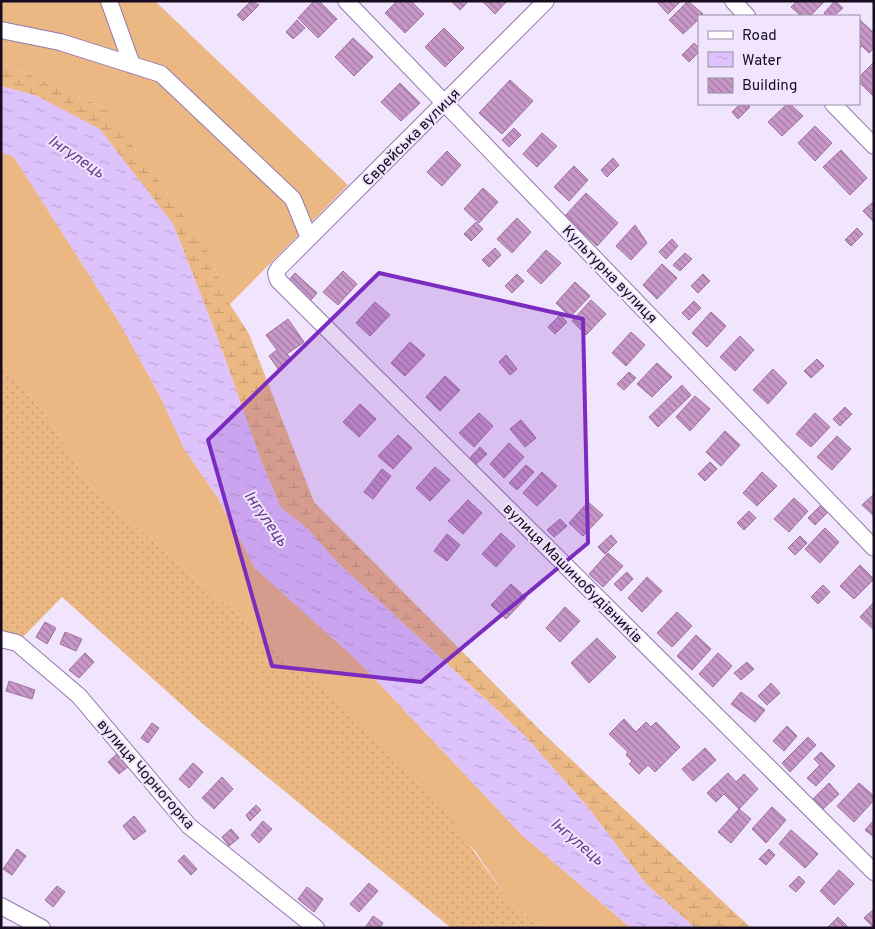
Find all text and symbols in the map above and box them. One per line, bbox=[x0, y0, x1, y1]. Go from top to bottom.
legend bbox=[698, 15, 860, 105]
text: Road bbox=[742, 27, 777, 46]
text: Water bbox=[742, 52, 782, 71]
text: Building bbox=[742, 77, 797, 96]
street label: Єврейська вулиця bbox=[359, 85, 465, 191]
water label: Інгулець bbox=[44, 132, 108, 184]
street label: Культурна вулиця bbox=[557, 222, 661, 328]
water label: Інгулець bbox=[239, 487, 292, 551]
street label: вулиця Машинобудівників bbox=[498, 500, 646, 648]
street label: вулиця Чорногорка bbox=[92, 716, 198, 834]
water label: Інгулець bbox=[546, 814, 608, 871]

